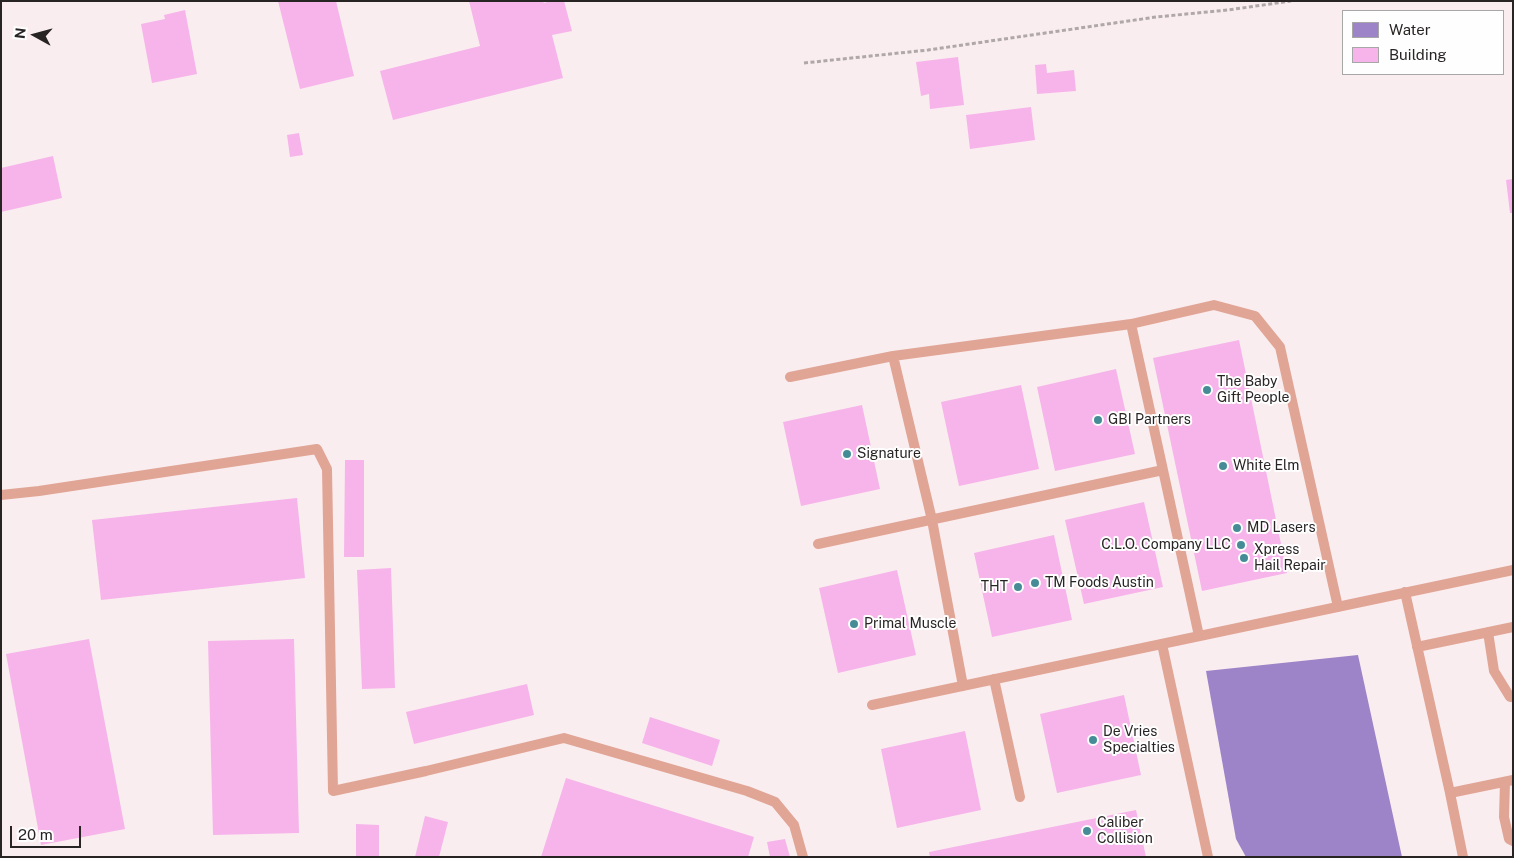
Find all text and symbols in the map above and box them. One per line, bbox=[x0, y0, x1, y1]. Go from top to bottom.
north arrow bbox=[10, 10, 60, 60]
legend bbox=[1342, 10, 1504, 75]
text: Water bbox=[1389, 21, 1431, 38]
text: N bbox=[12, 27, 29, 40]
text: Building bbox=[1389, 46, 1447, 63]
place label: The Baby Gift People bbox=[1217, 374, 1289, 407]
marker: The Baby Gift People bbox=[1201, 384, 1213, 396]
place label: GBI Partners bbox=[1108, 412, 1191, 428]
marker: GBI Partners bbox=[1092, 414, 1104, 426]
place label: Signature bbox=[857, 446, 921, 462]
marker: Signature bbox=[841, 448, 853, 460]
place label: White Elm bbox=[1233, 458, 1299, 474]
marker: White Elm bbox=[1217, 460, 1229, 472]
place label: MD Lasers bbox=[1247, 520, 1316, 536]
marker: MD Lasers bbox=[1231, 522, 1243, 534]
place label: C.L.O. Company LLC bbox=[1101, 537, 1231, 553]
marker: C.L.O. Company LLC bbox=[1235, 539, 1247, 551]
place label: Xpress Hail Repair bbox=[1254, 542, 1326, 574]
marker: Xpress Hail Repair bbox=[1238, 552, 1250, 564]
place label: TM Foods Austin bbox=[1045, 575, 1154, 591]
marker: TM Foods Austin bbox=[1029, 577, 1041, 589]
place label: THT bbox=[981, 579, 1008, 595]
marker: THT bbox=[1012, 581, 1024, 593]
place label: Primal Muscle bbox=[864, 616, 956, 632]
marker: Primal Muscle bbox=[848, 618, 860, 630]
place label: De Vries Specialties bbox=[1103, 724, 1175, 756]
marker: De Vries Specialties bbox=[1087, 734, 1099, 746]
place label: Caliber Collision bbox=[1097, 815, 1153, 848]
scale bar bbox=[12, 816, 84, 848]
marker: Caliber Collision bbox=[1081, 825, 1093, 837]
text: 20 m bbox=[18, 826, 53, 843]

